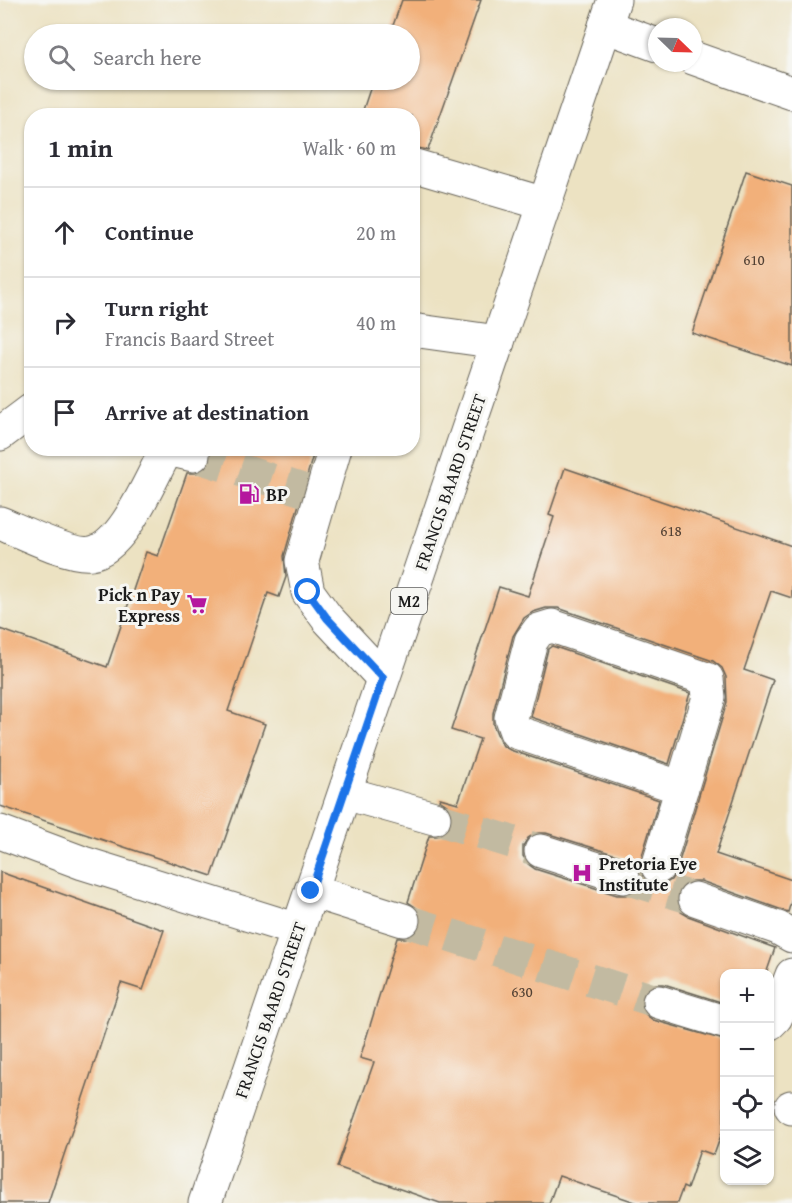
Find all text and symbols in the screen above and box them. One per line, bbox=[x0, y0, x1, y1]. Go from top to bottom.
north arrow bbox=[648, 18, 702, 72]
search box bbox=[24, 24, 420, 90]
icon: search bbox=[45, 41, 78, 74]
text: Search here bbox=[93, 41, 202, 73]
text: 1 min bbox=[48, 128, 113, 167]
text: Walk · 60 m bbox=[302, 133, 396, 162]
icon: ahead bbox=[48, 216, 81, 249]
text: Continue bbox=[105, 216, 194, 248]
text: 20 m bbox=[356, 218, 396, 247]
house number: 610 bbox=[743, 249, 765, 270]
text: Turn right bbox=[105, 292, 208, 324]
icon: right bbox=[48, 306, 81, 339]
text: 40 m bbox=[356, 308, 396, 337]
text: Francis Baard Street bbox=[105, 324, 274, 353]
street label: FRANCIS BAARD STREET bbox=[407, 390, 493, 574]
icon: arrive bbox=[48, 396, 81, 429]
text: Arrive at destination bbox=[105, 396, 309, 428]
place label: BP bbox=[266, 481, 288, 508]
fuel station icon: BP bbox=[237, 482, 261, 506]
house number: 618 bbox=[660, 520, 682, 541]
route start bbox=[294, 578, 320, 604]
place label: Pick n Pay Express bbox=[98, 581, 181, 629]
road number: M2 bbox=[391, 588, 427, 614]
supermarket icon: Pick n Pay Express bbox=[185, 592, 209, 616]
place label: Pretoria Eye Institute bbox=[599, 850, 697, 898]
hospital icon: Pretoria Eye Institute bbox=[570, 861, 594, 885]
route end bbox=[297, 877, 323, 903]
street label: FRANCIS BAARD STREET bbox=[227, 918, 313, 1102]
map controls bbox=[720, 969, 774, 1185]
button: + bbox=[720, 969, 774, 1023]
house number: 630 bbox=[511, 981, 533, 1002]
button: − bbox=[720, 1023, 774, 1077]
button: locate bbox=[720, 1077, 774, 1131]
button: layers bbox=[720, 1131, 774, 1185]

